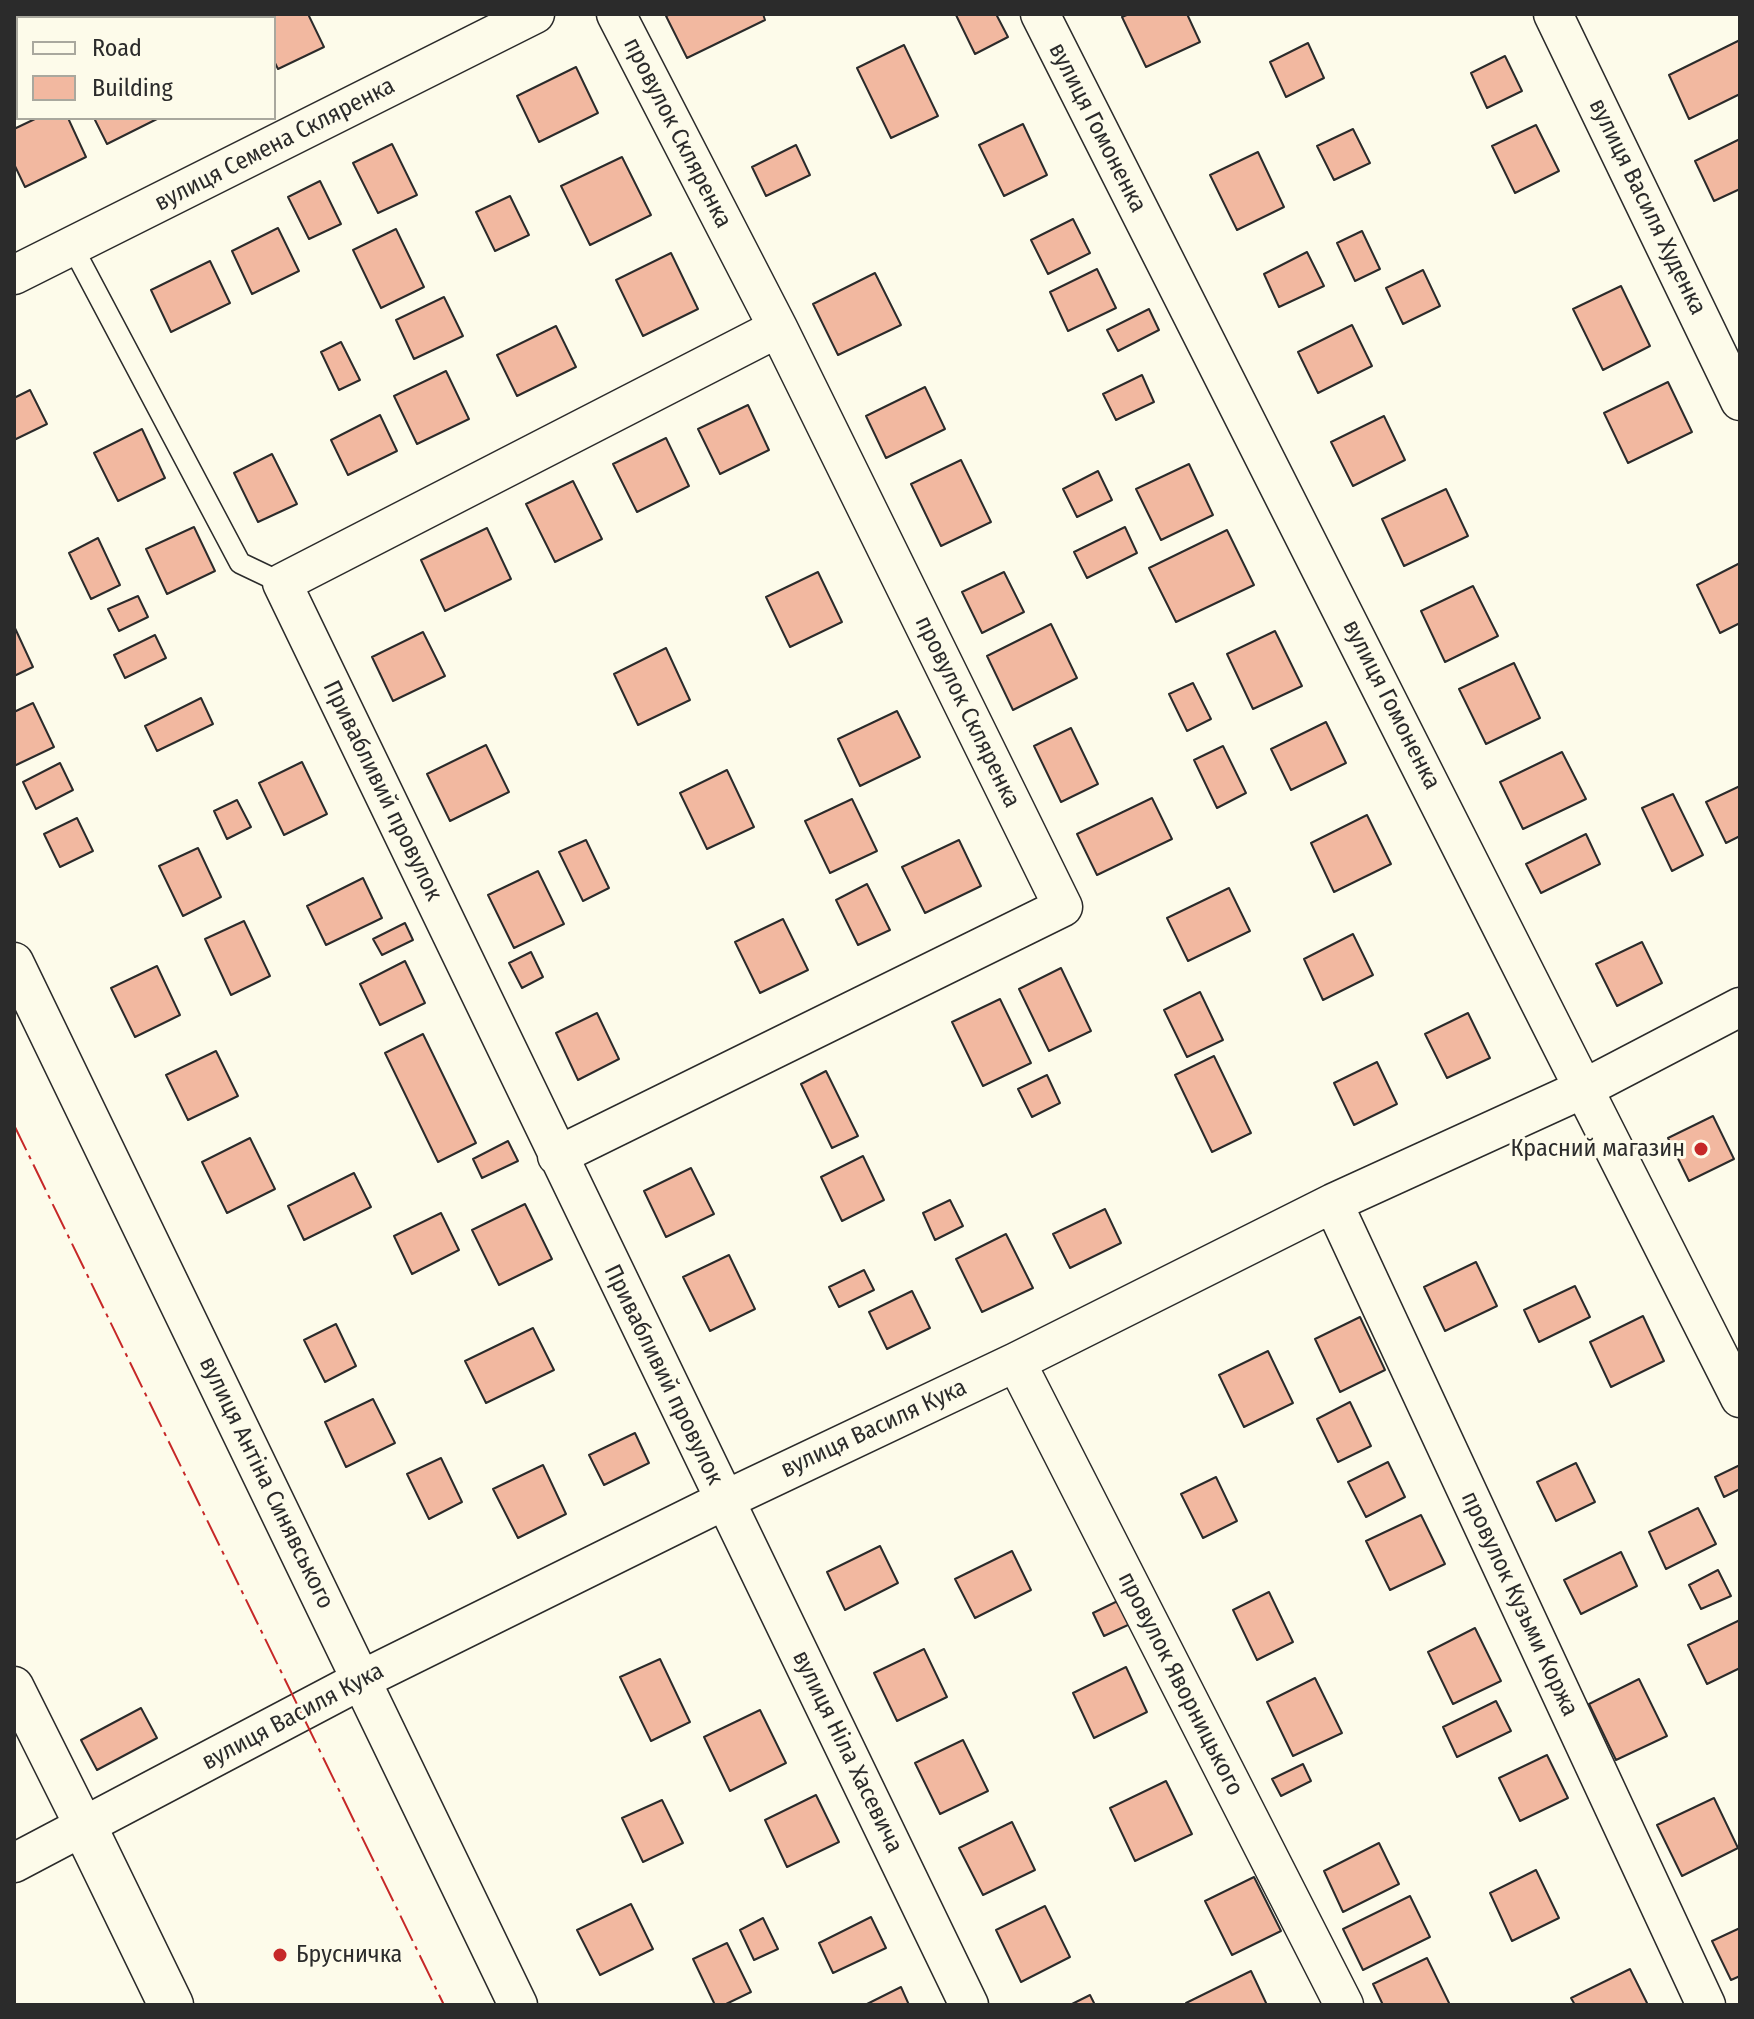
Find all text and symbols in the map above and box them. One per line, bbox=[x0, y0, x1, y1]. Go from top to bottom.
legend bbox=[16, 16, 276, 120]
street label: провулок Скляренка bbox=[617, 33, 737, 233]
text: Road bbox=[92, 34, 142, 62]
street label: вулиця Гомоненка bbox=[1042, 39, 1152, 217]
street label: вулиця Семена Скляренка bbox=[150, 72, 400, 218]
text: Building bbox=[92, 74, 173, 102]
street label: вулиця Василя Худенка bbox=[1582, 94, 1712, 320]
street label: провулок Скляренка bbox=[908, 612, 1026, 812]
street label: вулиця Гомоненка bbox=[1336, 616, 1446, 794]
street label: Привабливий провулок bbox=[316, 676, 448, 906]
place label: Красний магазин bbox=[1511, 1135, 1685, 1163]
marker: Красний магазин bbox=[1692, 1140, 1710, 1158]
street label: Привабливий провулок bbox=[597, 1260, 729, 1490]
street label: вулиця Антіна Синявського bbox=[192, 1352, 340, 1614]
street label: вулиця Василя Кука bbox=[777, 1373, 971, 1485]
street label: провулок Кузьми Коржа bbox=[1454, 1487, 1584, 1721]
street label: провулок Яворницького bbox=[1111, 1567, 1249, 1801]
street label: вулиця Ніла Хасевича bbox=[786, 1646, 908, 1858]
street label: вулиця Василя Кука bbox=[197, 1657, 389, 1777]
place label: Брусничка bbox=[296, 1941, 402, 1969]
marker: Брусничка bbox=[271, 1946, 289, 1964]

